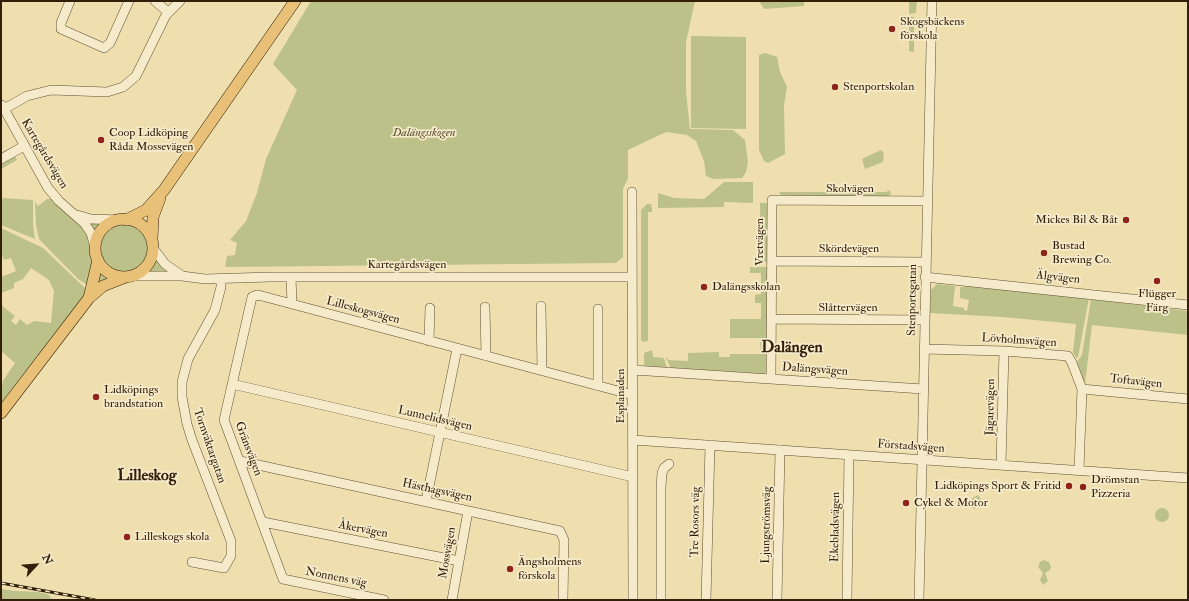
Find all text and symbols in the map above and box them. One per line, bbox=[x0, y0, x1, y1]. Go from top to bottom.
place label: Skogsbäckens förskola bbox=[900, 15, 965, 43]
marker: Skogsbäckens förskola bbox=[887, 24, 897, 34]
place label: Stenportskolan bbox=[843, 80, 914, 94]
marker: Stenportskolan bbox=[830, 82, 840, 92]
street label: Kartegårdsvägen bbox=[17, 116, 71, 192]
place label: Coop Lidköping Råda Mossevägen bbox=[109, 126, 193, 154]
park label: Dalängsskogen bbox=[393, 126, 455, 140]
marker: Coop Lidköping Råda Mossevägen bbox=[96, 135, 106, 145]
street label: Skolvägen bbox=[826, 182, 874, 196]
place label: Mickes Bil & Båt bbox=[1035, 213, 1118, 227]
marker: Mickes Bil & Båt bbox=[1121, 215, 1131, 225]
street label: Vretvägen bbox=[753, 218, 767, 266]
place label: Bustad Brewing Co. bbox=[1052, 239, 1111, 267]
street label: Skördevägen bbox=[819, 242, 879, 256]
marker: Bustad Brewing Co. bbox=[1039, 248, 1049, 258]
street label: Kartegårdsvägen bbox=[367, 258, 447, 272]
street label: Stenportsgatan bbox=[905, 264, 921, 336]
street label: Älgvägen bbox=[1035, 269, 1081, 287]
marker: Flügger Färg bbox=[1152, 276, 1162, 286]
place label: Dalängsskolan bbox=[712, 280, 780, 294]
marker: Dalängsskolan bbox=[699, 282, 709, 292]
place label: Flügger Färg bbox=[1138, 287, 1176, 315]
street label: Lilleskogsvägen bbox=[325, 294, 401, 328]
street label: Slåttervägen bbox=[818, 301, 878, 315]
street label: Lövholmsvägen bbox=[981, 331, 1057, 351]
district label: Dalängen bbox=[761, 339, 823, 359]
street label: Dalängsvägen bbox=[782, 361, 848, 379]
street label: Esplanaden bbox=[614, 369, 628, 423]
street label: Toftavägen bbox=[1109, 372, 1163, 392]
street label: Jägarevägen bbox=[983, 378, 999, 436]
place label: Lidköpings brandstation bbox=[104, 383, 163, 411]
marker: Lidköpings brandstation bbox=[91, 392, 101, 402]
street label: Lunnelidsvägen bbox=[397, 403, 473, 435]
street label: Tornväktargatan bbox=[189, 407, 229, 485]
street label: Gränsvägen bbox=[231, 420, 265, 478]
street label: Förstadsvägen bbox=[877, 437, 945, 457]
district label: Lilleskog bbox=[117, 467, 177, 487]
place label: Drömstan Pizzeria bbox=[1091, 473, 1139, 501]
street label: Hästhagsvägen bbox=[401, 477, 473, 505]
place label: Lidköpings Sport & Fritid bbox=[934, 479, 1061, 493]
marker: Lidköpings Sport & Fritid bbox=[1064, 481, 1074, 491]
marker: Drömstan Pizzeria bbox=[1078, 482, 1088, 492]
street label: Tre Rosors väg bbox=[688, 486, 704, 558]
street label: Ljungströmsväg bbox=[759, 486, 775, 564]
street label: Ekebladsvägen bbox=[828, 492, 844, 562]
place label: Cykel & Motor bbox=[914, 496, 988, 510]
marker: Cykel & Motor bbox=[901, 498, 911, 508]
street label: Åkervägen bbox=[337, 518, 389, 542]
street label: Mossvägen bbox=[436, 526, 460, 580]
place label: Lilleskogs skola bbox=[135, 530, 209, 544]
marker: Lilleskogs skola bbox=[122, 532, 132, 542]
north arrow bbox=[16, 545, 56, 585]
text: N bbox=[39, 552, 55, 567]
place label: Ängsholmens förskola bbox=[518, 555, 581, 583]
marker: Ängsholmens förskola bbox=[505, 564, 515, 574]
street label: Nonnens väg bbox=[304, 565, 368, 591]

